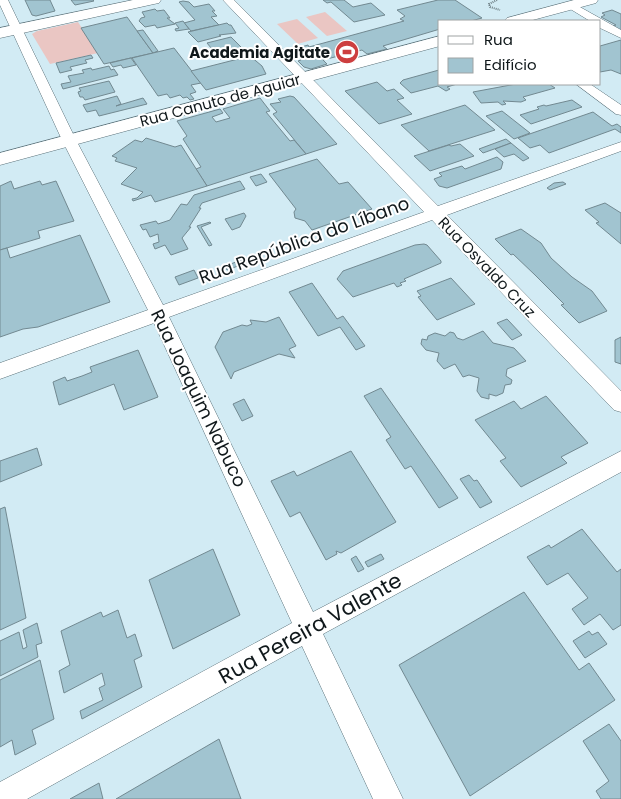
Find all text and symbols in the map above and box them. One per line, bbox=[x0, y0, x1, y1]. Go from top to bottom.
legend bbox=[438, 20, 601, 85]
text: Rua bbox=[484, 29, 513, 50]
sports icon: Academia Agitate bbox=[334, 39, 360, 65]
place label: Academia Agitate bbox=[189, 42, 330, 63]
text: Edifício bbox=[484, 54, 537, 75]
street label: Rua Canuto de Aguiar bbox=[137, 68, 303, 132]
street label: Rua República do Líbano bbox=[195, 190, 413, 290]
street label: Rua Osvaldo Cruz bbox=[434, 212, 541, 322]
street label: Rua Joaquim Nabuco bbox=[145, 305, 253, 491]
street label: Rua Pereira Valente bbox=[213, 565, 407, 691]

